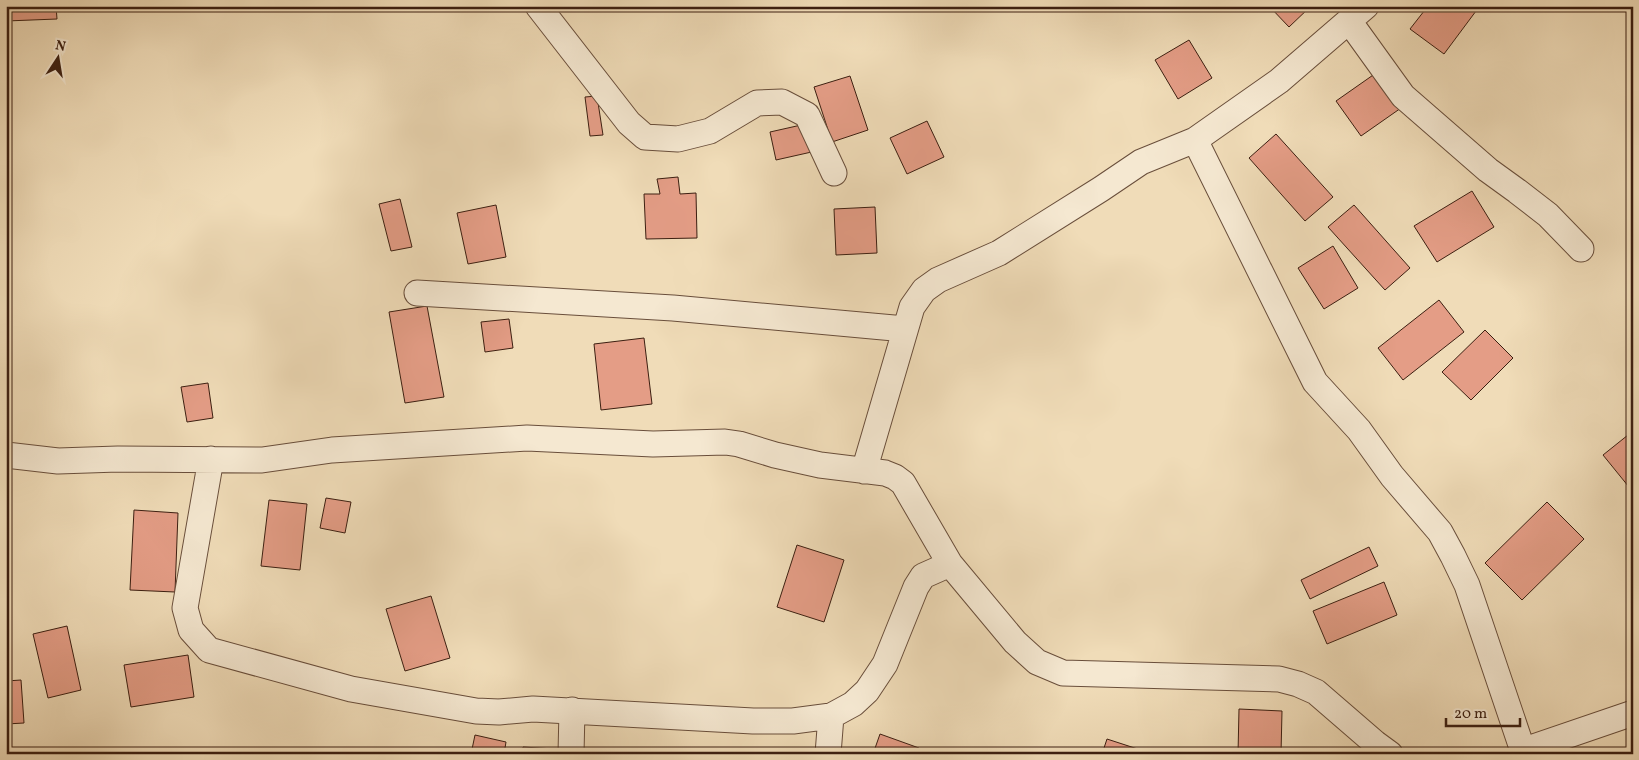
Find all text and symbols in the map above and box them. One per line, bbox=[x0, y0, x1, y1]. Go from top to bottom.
north arrow bbox=[32, 32, 82, 82]
text: N bbox=[53, 36, 67, 57]
scale bar bbox=[1446, 695, 1520, 727]
text: 20 m bbox=[1454, 704, 1487, 725]

